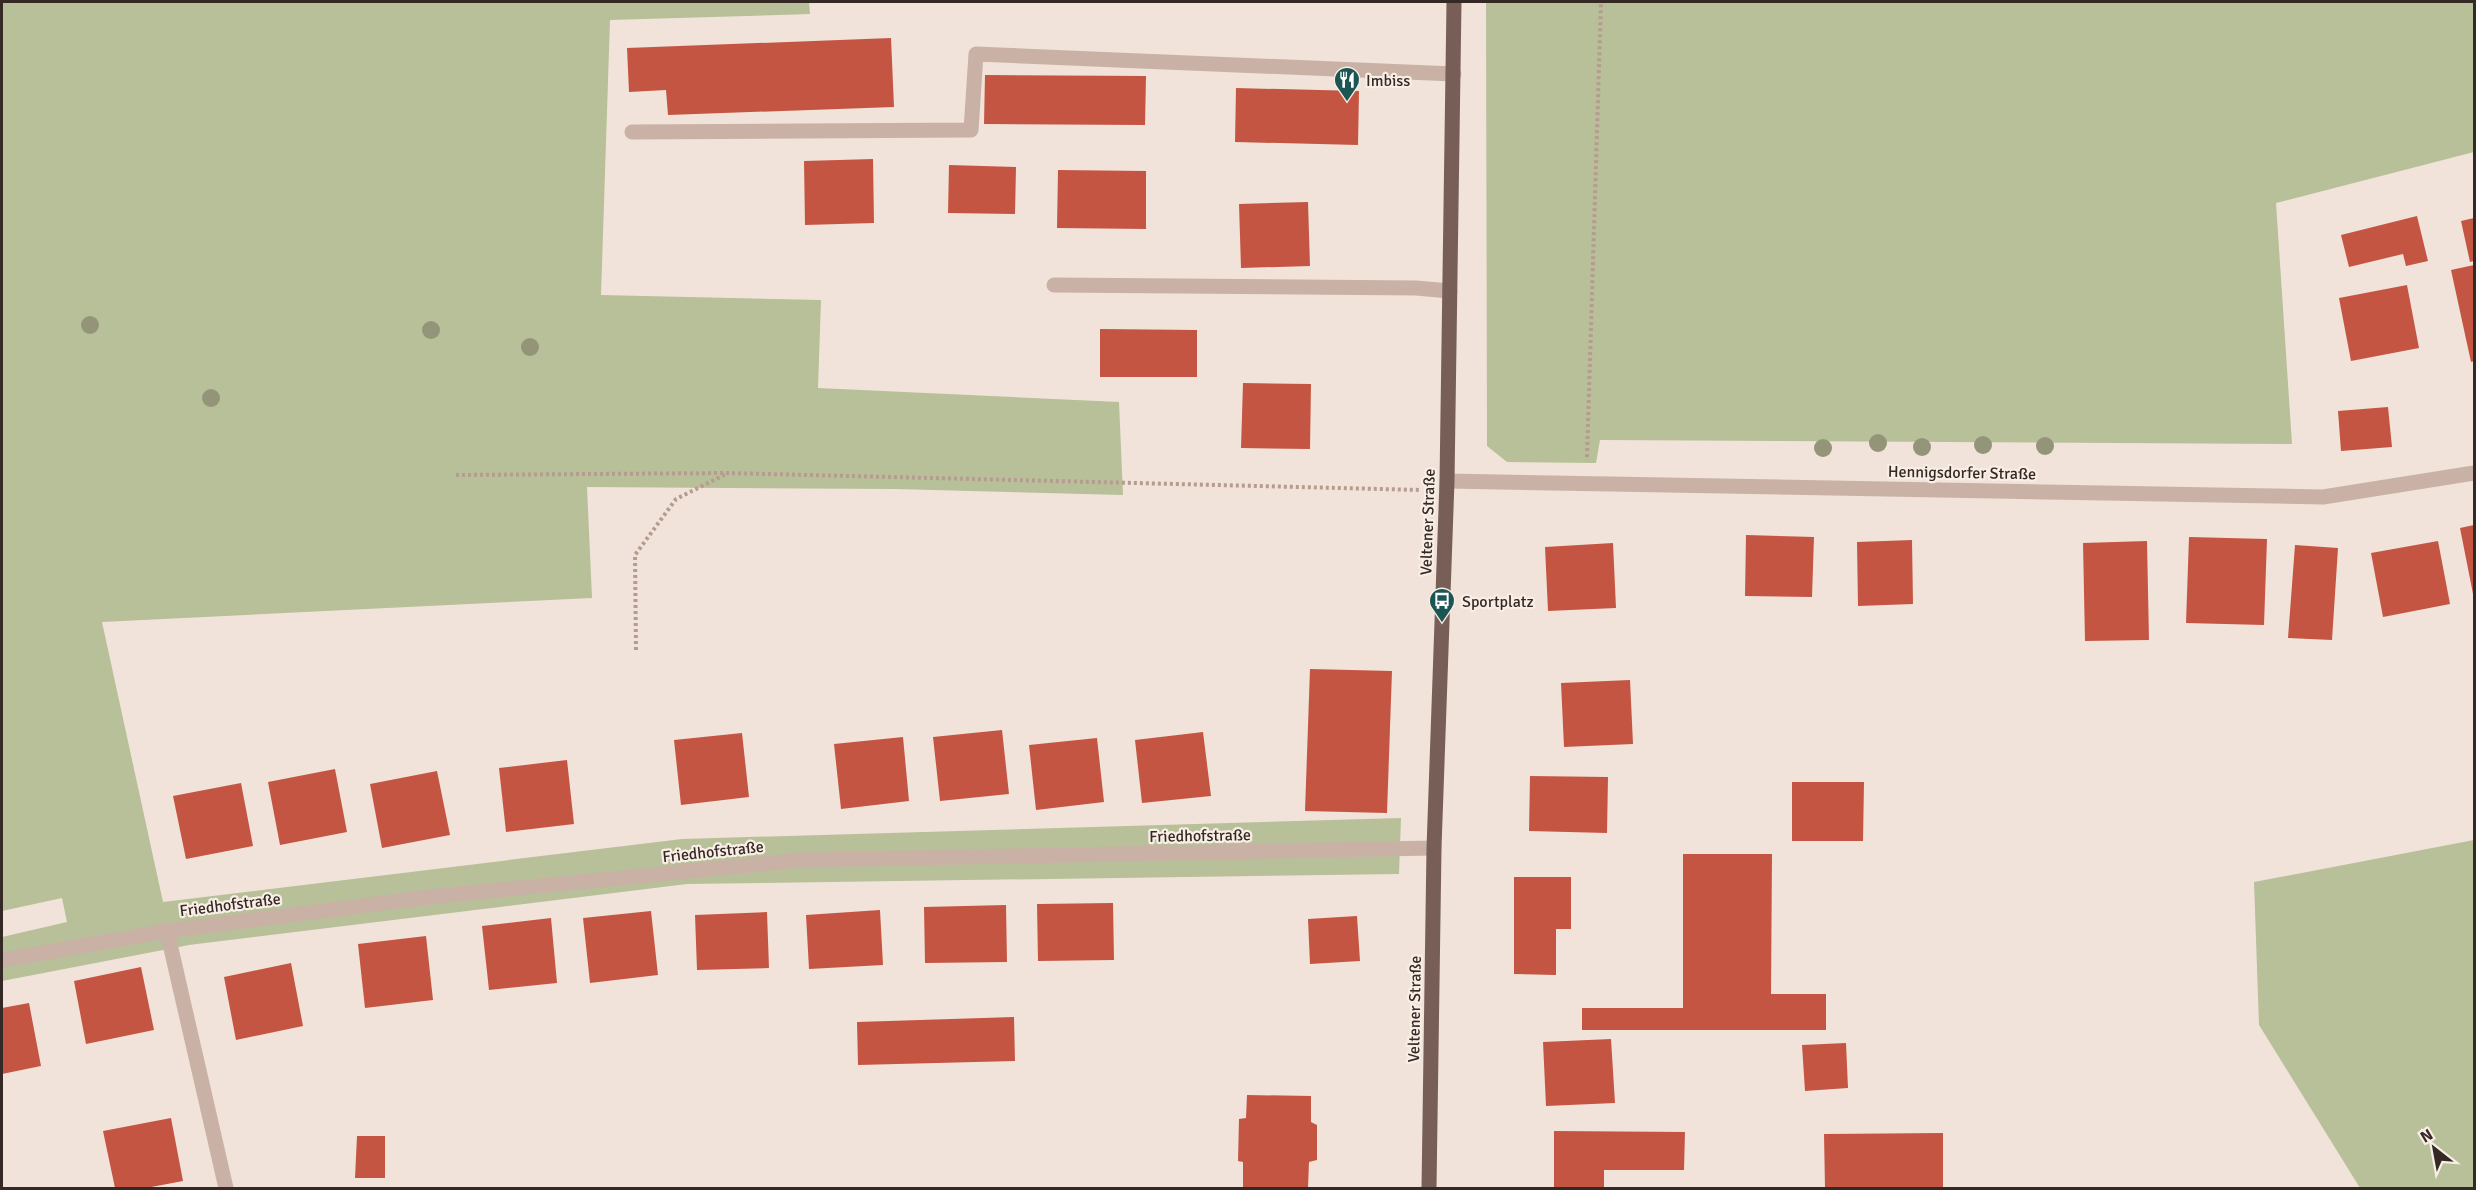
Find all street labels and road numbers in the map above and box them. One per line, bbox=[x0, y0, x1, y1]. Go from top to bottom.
street label: Hennigsdorfer Straße bbox=[1888, 462, 2036, 484]
street label: Veltener Straße bbox=[1416, 468, 1440, 576]
street label: Friedhofstraße bbox=[1149, 825, 1251, 847]
street label: Friedhofstraße bbox=[661, 837, 765, 867]
street label: Friedhofstraße bbox=[178, 889, 282, 921]
street label: Veltener Straße bbox=[1404, 955, 1426, 1063]

